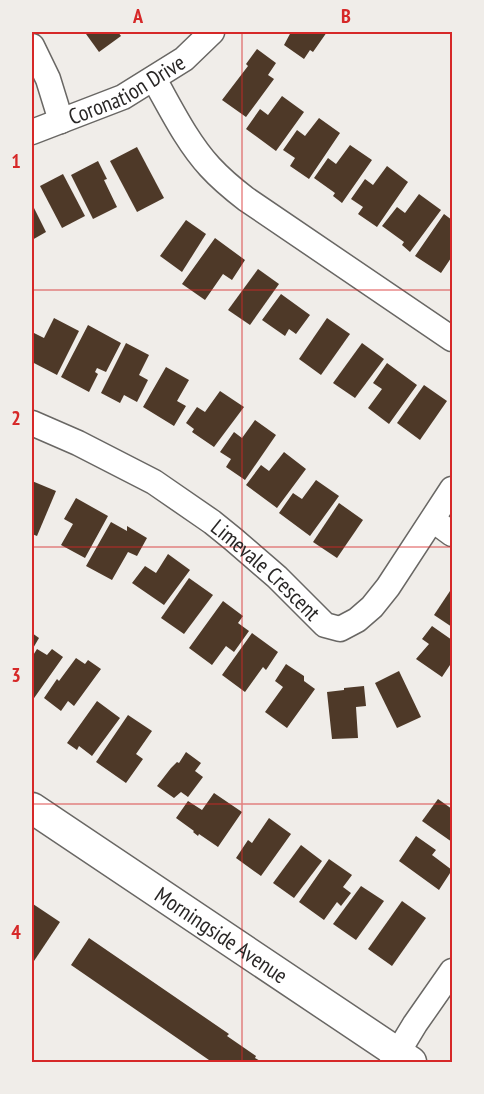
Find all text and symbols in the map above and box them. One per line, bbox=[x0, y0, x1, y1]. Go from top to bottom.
text: A bbox=[132, 3, 144, 29]
text: B bbox=[341, 3, 351, 29]
street label: Coronation Drive bbox=[64, 48, 190, 131]
text: 1 bbox=[11, 148, 21, 174]
text: 2 bbox=[11, 405, 21, 431]
street label: Limevale Crescent bbox=[206, 513, 326, 626]
text: 3 bbox=[11, 662, 21, 688]
street label: Morningside Avenue bbox=[150, 880, 293, 989]
text: 4 bbox=[11, 919, 21, 945]

